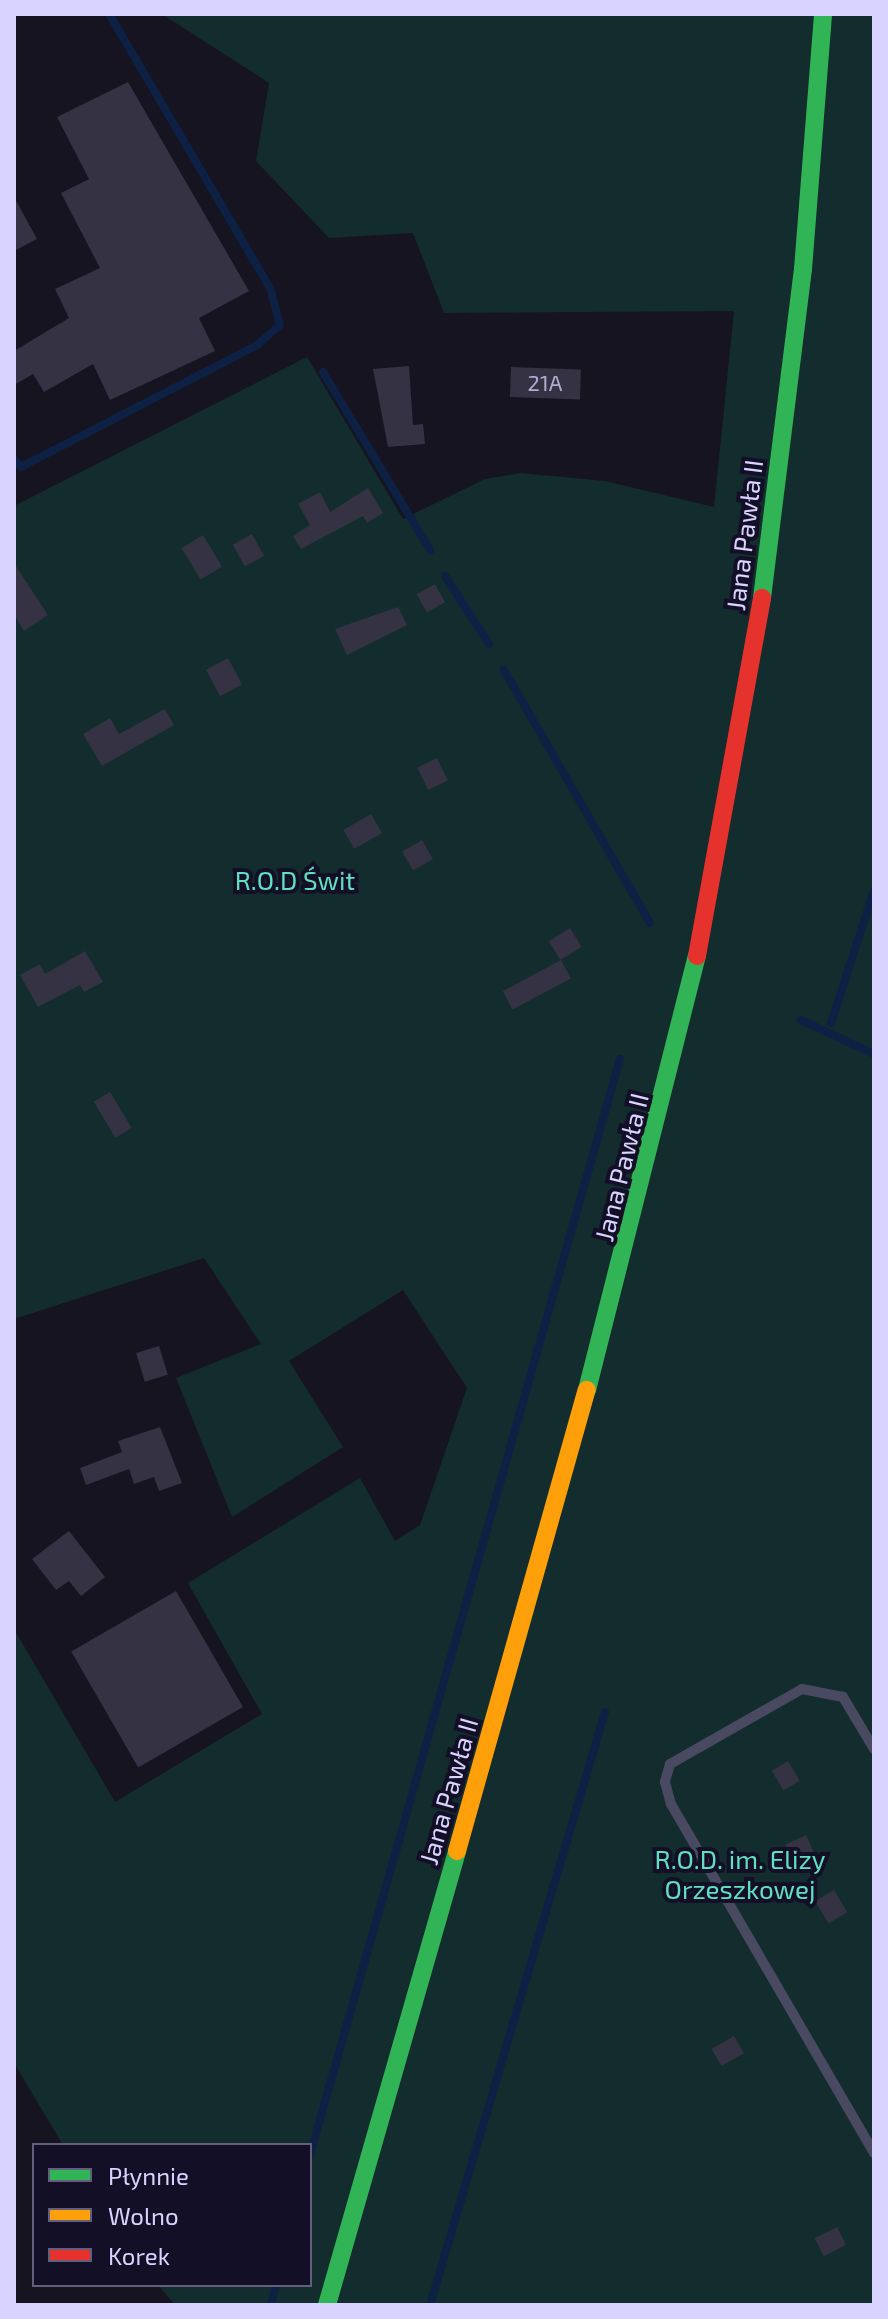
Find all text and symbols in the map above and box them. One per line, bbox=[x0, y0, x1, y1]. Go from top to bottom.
house number: 21A bbox=[528, 370, 562, 396]
street label: Jana Pawła II bbox=[719, 458, 769, 612]
park label: R.O.D Świt bbox=[235, 864, 355, 896]
street label: Jana Pawła II bbox=[588, 1090, 654, 1244]
street label: Jana Pawła II bbox=[412, 1714, 484, 1868]
park label: R.O.D. im. Elizy Orzeszkowej bbox=[655, 1843, 825, 1904]
legend bbox=[32, 2143, 312, 2287]
text: Płynnie bbox=[108, 2161, 189, 2190]
text: Wolno bbox=[108, 2201, 179, 2230]
text: Korek bbox=[108, 2241, 170, 2270]

